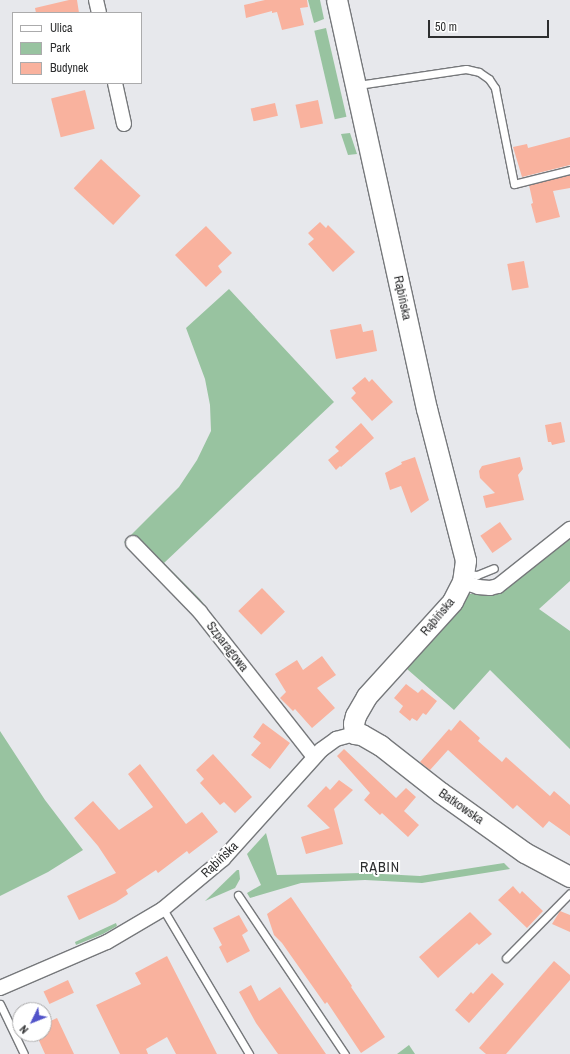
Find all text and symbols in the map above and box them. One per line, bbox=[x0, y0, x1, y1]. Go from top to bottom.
legend bbox=[12, 12, 142, 84]
scale bar bbox=[430, 12, 551, 38]
text: 50 m bbox=[435, 19, 457, 35]
text: Ulica bbox=[50, 20, 72, 36]
text: Park bbox=[50, 40, 70, 56]
text: Budynek bbox=[50, 60, 88, 76]
street label: Rąbińska bbox=[390, 274, 414, 322]
street label: Rąbińska bbox=[418, 595, 458, 639]
street label: Szparagowa bbox=[203, 619, 251, 675]
street label: Batkowska bbox=[435, 786, 487, 828]
street label: Rąbińska bbox=[198, 839, 242, 881]
district label: RĄBIN bbox=[360, 859, 400, 875]
north arrow bbox=[12, 1002, 52, 1042]
text: N bbox=[17, 1022, 31, 1037]

